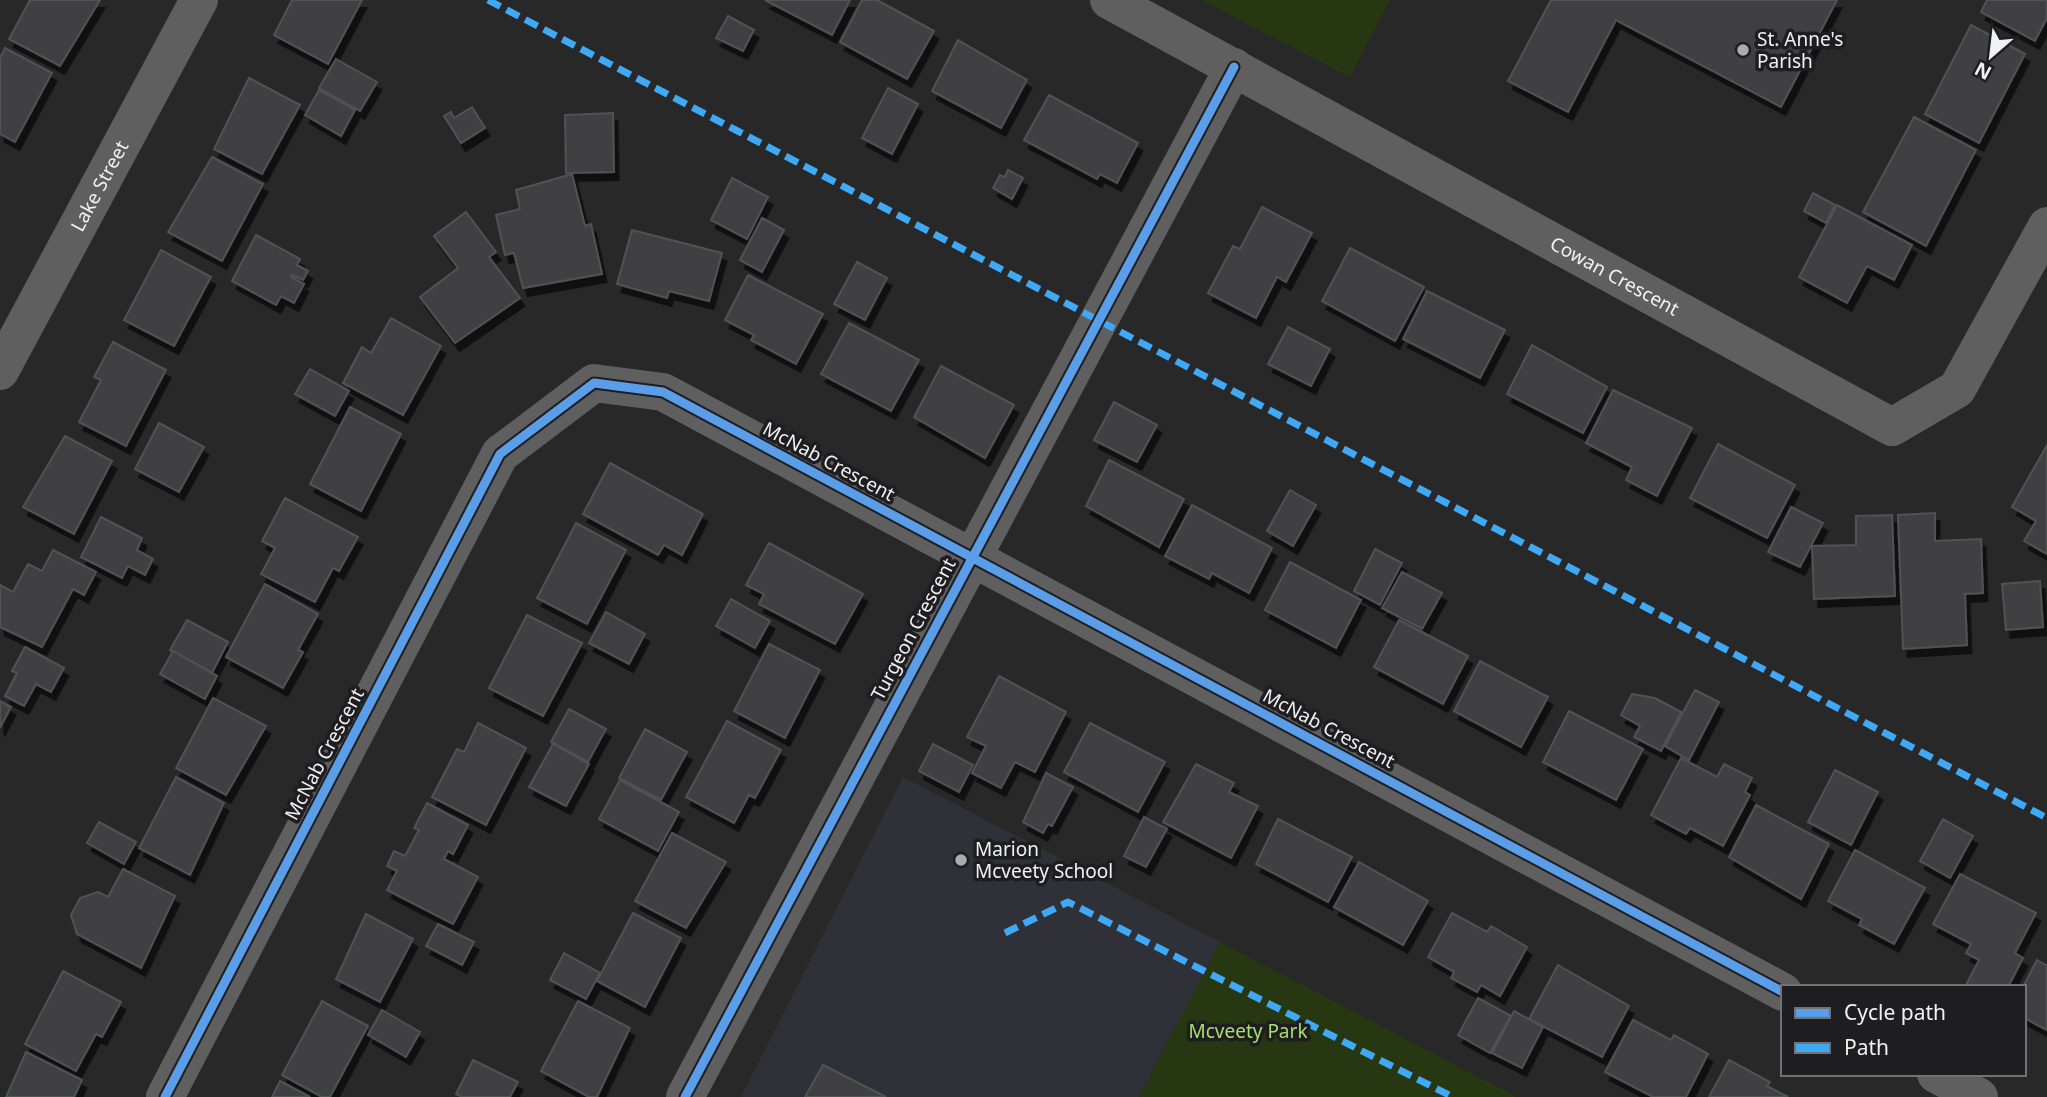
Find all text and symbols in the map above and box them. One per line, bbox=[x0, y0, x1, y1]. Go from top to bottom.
north arrow bbox=[1956, 21, 2026, 91]
place label: St. Anne's Parish bbox=[1757, 26, 1843, 74]
marker: St. Anne's Parish bbox=[1735, 42, 1751, 58]
text: N bbox=[1970, 56, 1996, 86]
street label: Lake Street bbox=[64, 136, 134, 236]
street label: Cowan Crescent bbox=[1546, 230, 1684, 322]
street label: McNab Crescent bbox=[759, 415, 900, 507]
street label: Turgeon Crescent bbox=[865, 553, 961, 705]
street label: McNab Crescent bbox=[1259, 682, 1400, 774]
street label: McNab Crescent bbox=[278, 683, 370, 824]
place label: Marion Mcveety School bbox=[975, 836, 1113, 884]
marker: Marion Mcveety School bbox=[953, 852, 969, 868]
legend bbox=[1781, 985, 2026, 1076]
text: Cycle path bbox=[1844, 998, 1946, 1026]
park label: Mcveety Park bbox=[1188, 1018, 1308, 1044]
text: Path bbox=[1844, 1033, 1889, 1061]

